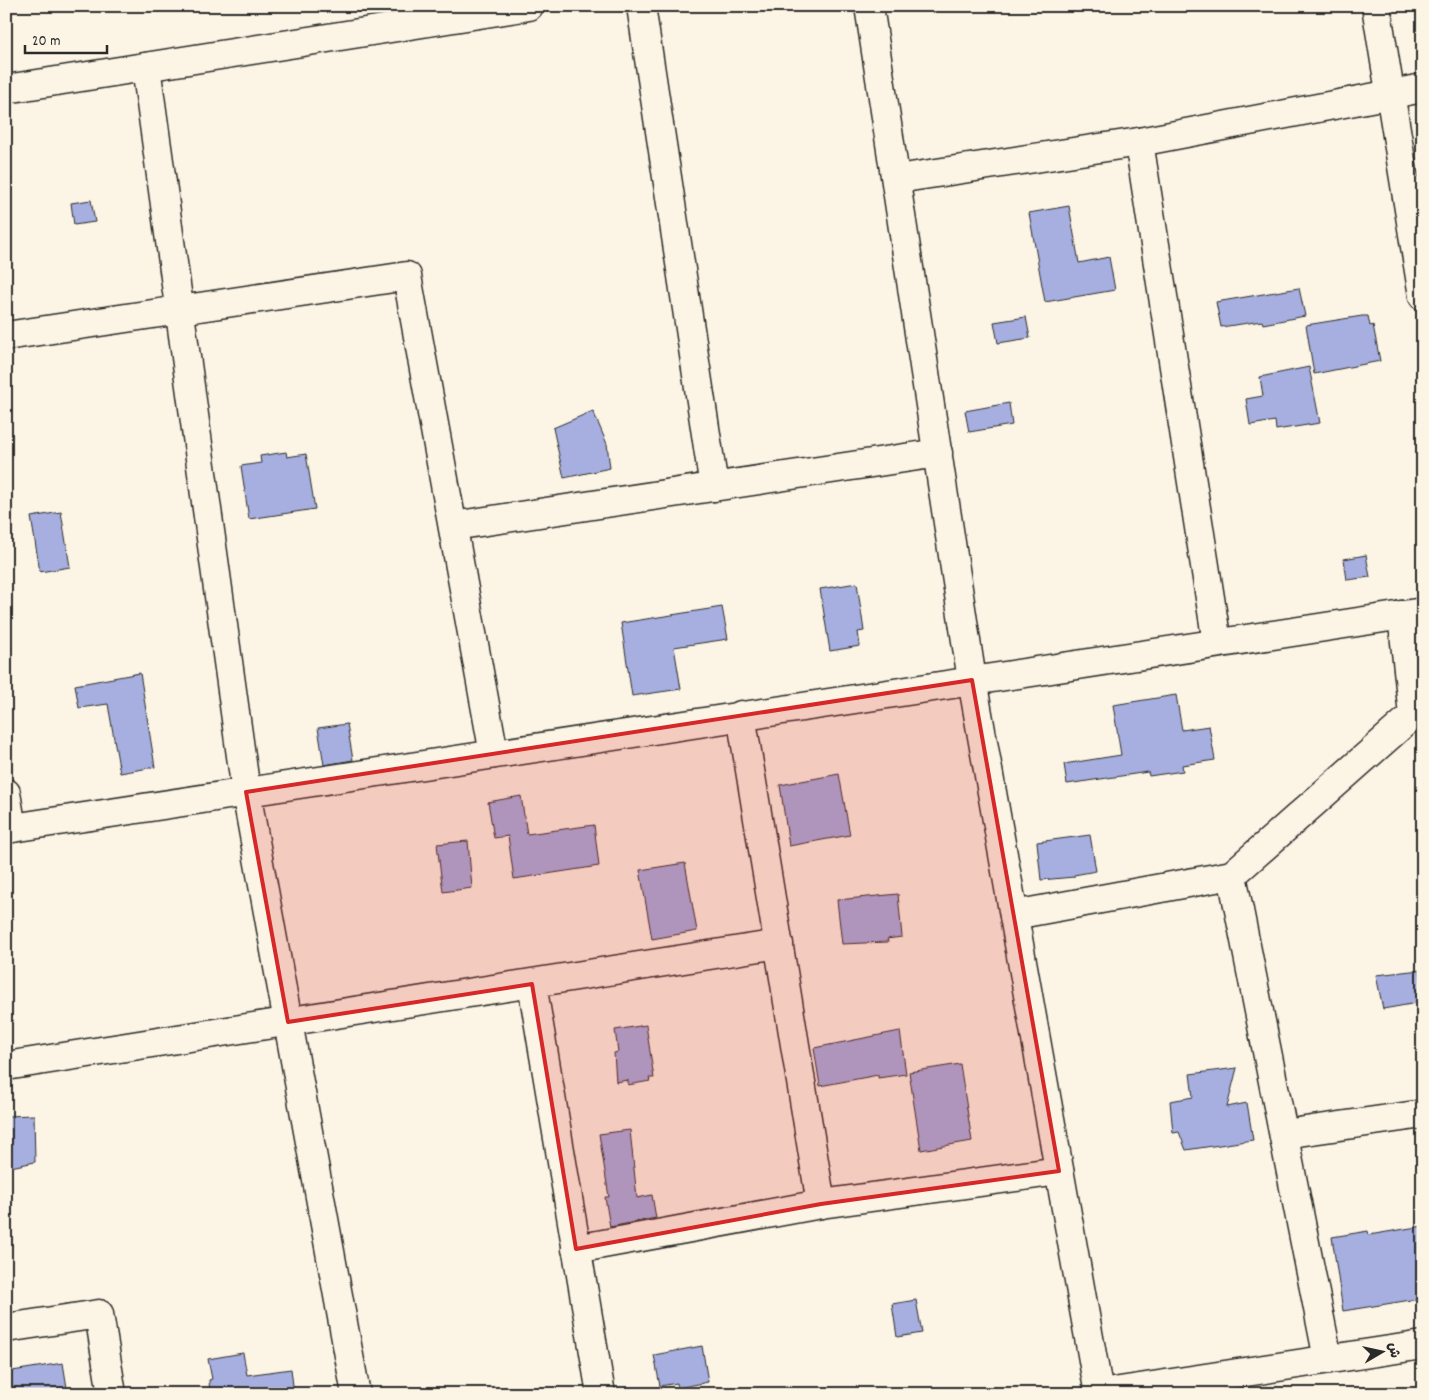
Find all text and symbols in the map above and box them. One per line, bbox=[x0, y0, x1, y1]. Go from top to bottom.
scale bar bbox=[25, 22, 108, 54]
text: 20 m bbox=[32, 31, 60, 53]
north arrow bbox=[1356, 1328, 1406, 1378]
text: ش bbox=[1382, 1341, 1404, 1359]

